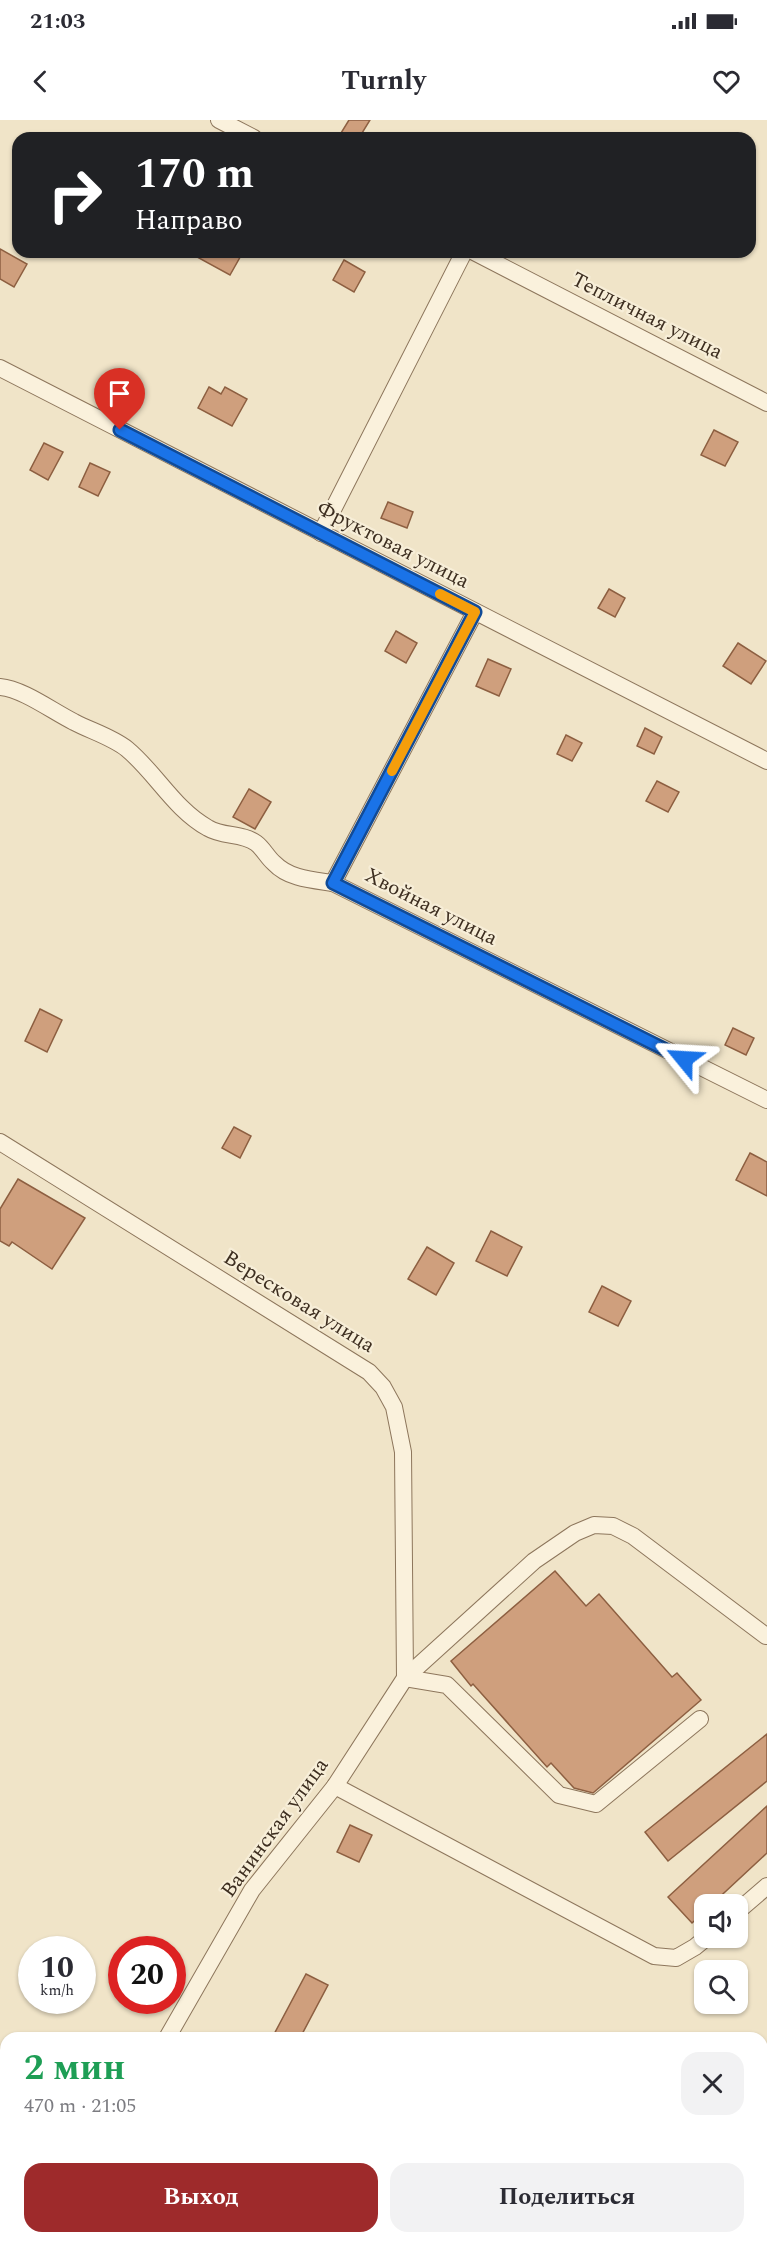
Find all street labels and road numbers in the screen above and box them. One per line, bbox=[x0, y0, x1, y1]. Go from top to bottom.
street label: Тепличная улица bbox=[566, 264, 729, 368]
street label: Фруктовая улица bbox=[311, 493, 476, 598]
street label: Хвойная улица bbox=[359, 860, 504, 955]
street label: Вересковая улица bbox=[217, 1242, 382, 1362]
street label: Ванинская улица bbox=[213, 1751, 337, 1905]

